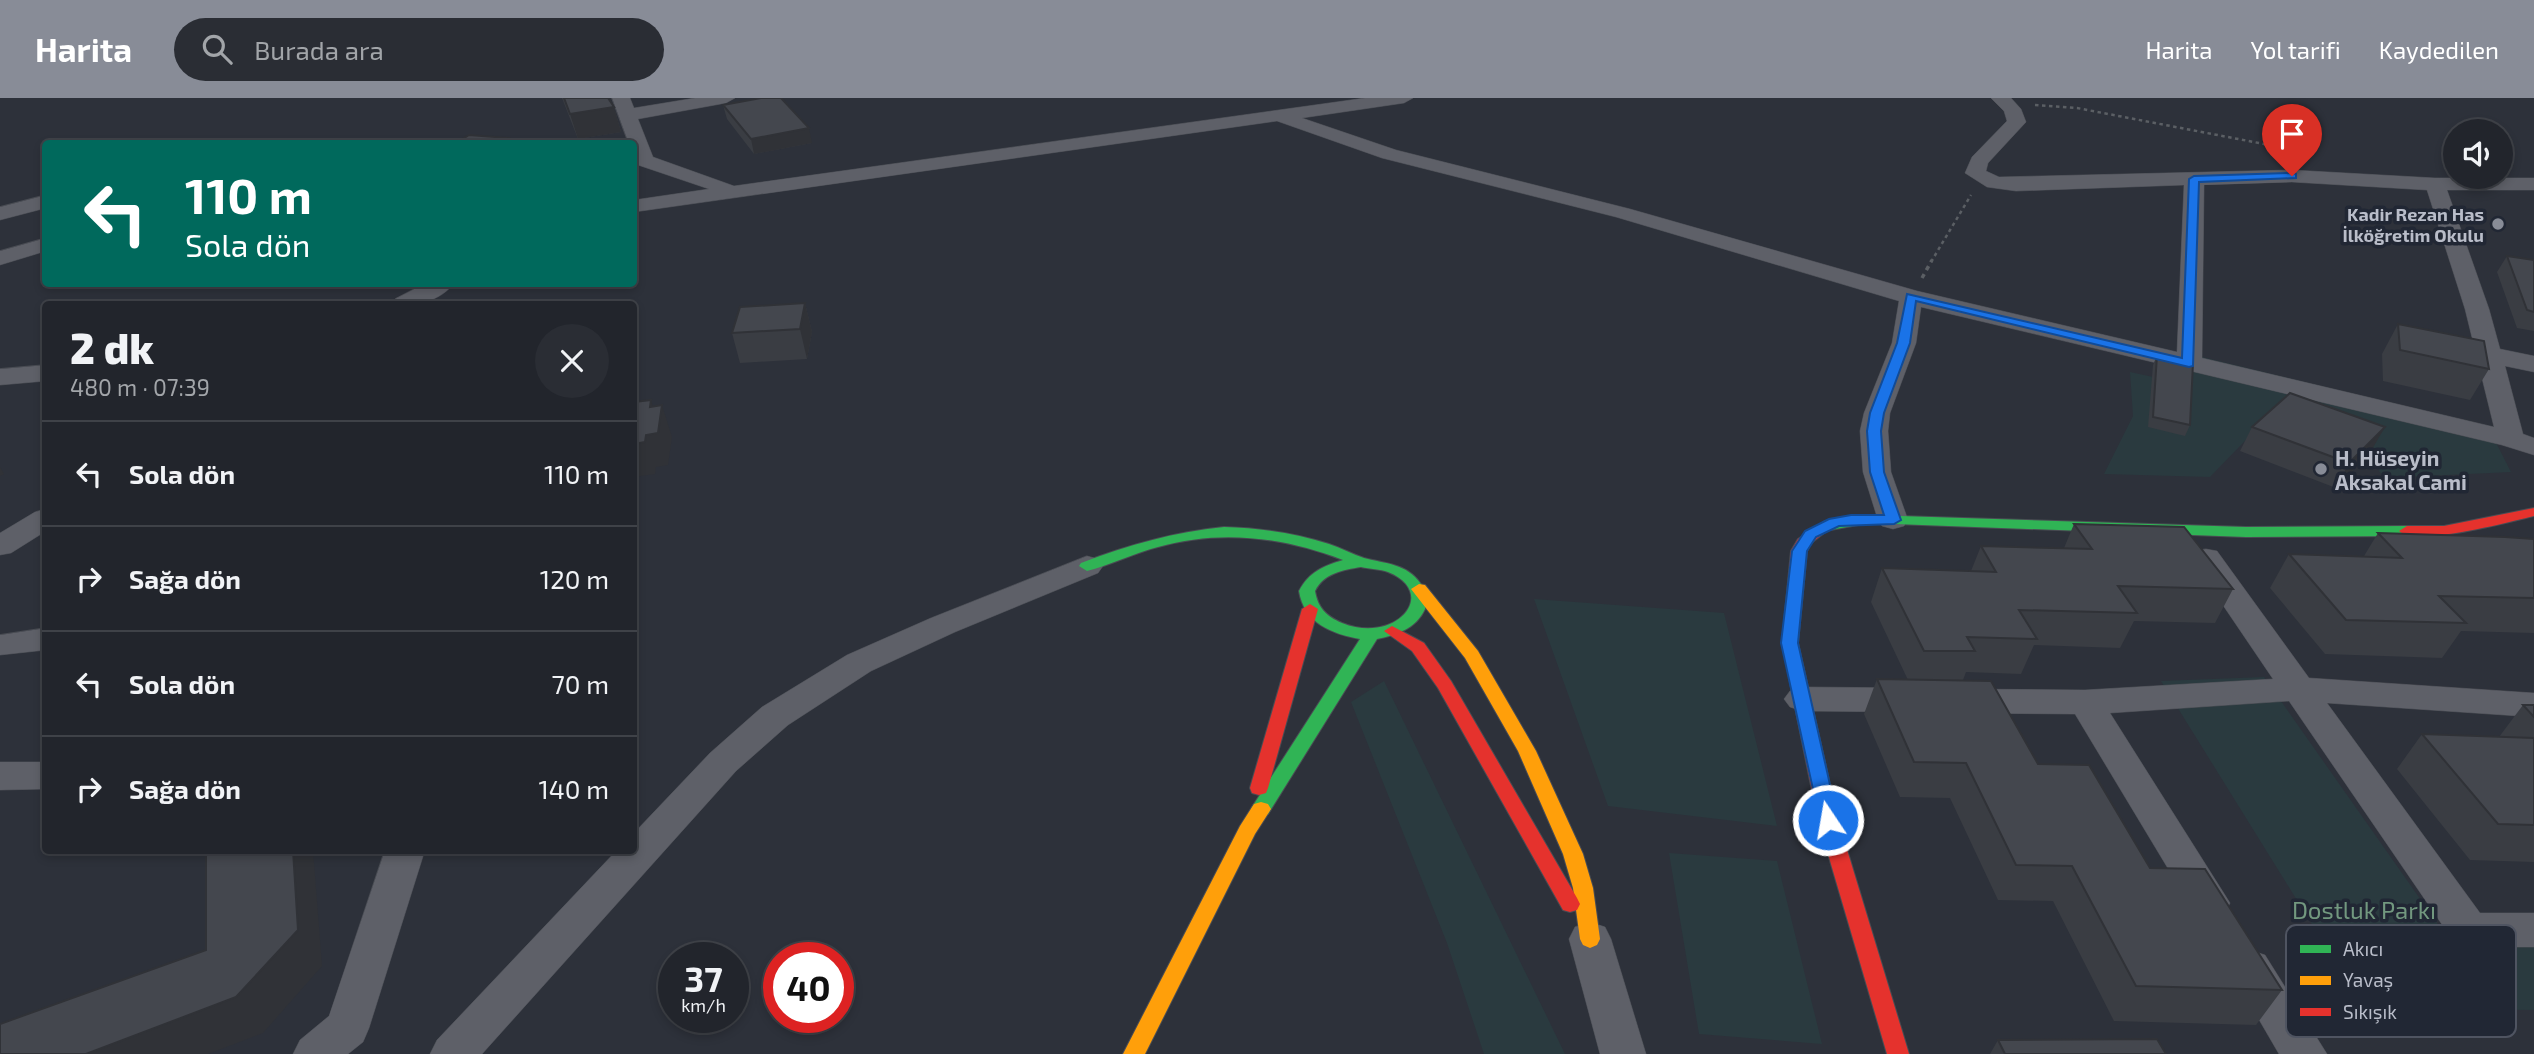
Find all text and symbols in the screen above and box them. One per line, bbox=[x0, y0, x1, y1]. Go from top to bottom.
search box bbox=[174, 18, 664, 81]
text: Harita bbox=[35, 29, 132, 69]
icon: search bbox=[198, 30, 236, 68]
text: Burada ara bbox=[254, 34, 384, 65]
text: Harita bbox=[2145, 35, 2213, 64]
text: Yol tarifi bbox=[2251, 35, 2341, 64]
text: Kaydedilen bbox=[2379, 35, 2499, 64]
pin bbox=[2262, 104, 2322, 176]
icon: arrive bbox=[2273, 115, 2311, 153]
map controls bbox=[2443, 119, 2513, 189]
button: sound bbox=[2443, 119, 2513, 189]
text: 110 m bbox=[185, 165, 312, 224]
icon: left bbox=[70, 168, 161, 259]
place label: Kadir Rezan Has İlköğretim Okulu bbox=[2343, 203, 2484, 246]
marker: Kadir Rezan Has İlköğretim Okulu bbox=[2490, 216, 2506, 232]
text: Sola dön bbox=[185, 225, 310, 263]
text: 2 dk bbox=[70, 322, 154, 372]
button: close bbox=[535, 324, 609, 398]
text: 480 m · 07:39 bbox=[70, 373, 210, 401]
place label: H. Hüseyin Aksakal Cami bbox=[2335, 445, 2467, 494]
icon: left bbox=[70, 455, 108, 493]
text: Sola dön bbox=[129, 458, 235, 489]
text: 110 m bbox=[544, 458, 609, 489]
marker: H. Hüseyin Aksakal Cami bbox=[2313, 461, 2329, 477]
icon: right bbox=[70, 560, 108, 598]
text: Sağa dön bbox=[129, 563, 241, 594]
text: 120 m bbox=[540, 563, 609, 594]
icon: left bbox=[70, 665, 108, 703]
text: Sola dön bbox=[129, 668, 235, 699]
text: 70 m bbox=[551, 668, 609, 699]
icon: right bbox=[70, 770, 108, 808]
text: Sağa dön bbox=[129, 773, 241, 804]
text: 140 m bbox=[538, 773, 609, 804]
position arrow bbox=[1791, 783, 1865, 857]
park label: Dostluk Parkı bbox=[2292, 895, 2436, 924]
legend bbox=[2286, 925, 2516, 1037]
text: Akıcı bbox=[2343, 937, 2383, 960]
speed limit sign: 40 bbox=[763, 942, 854, 1033]
text: 37 bbox=[684, 957, 723, 999]
text: Yavaş bbox=[2343, 968, 2393, 992]
text: km/h bbox=[681, 994, 726, 1016]
text: Sıkışık bbox=[2343, 1000, 2397, 1024]

